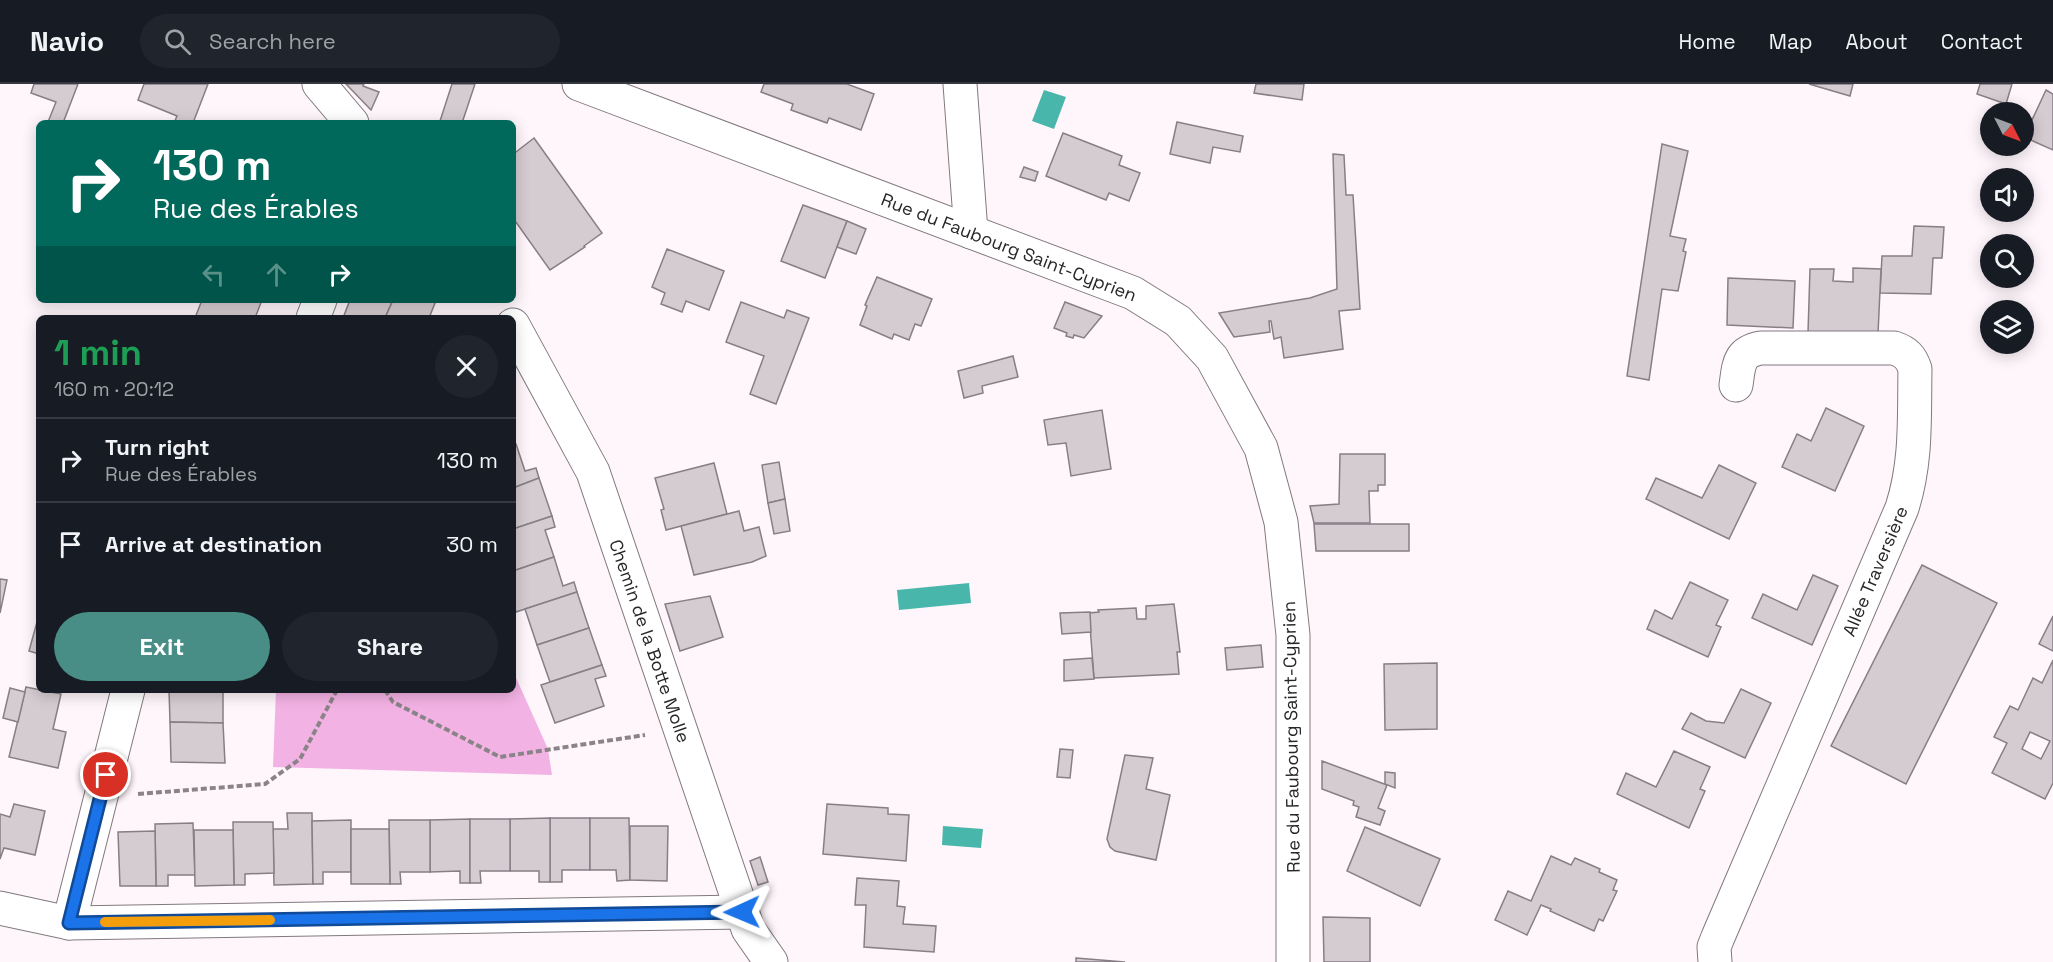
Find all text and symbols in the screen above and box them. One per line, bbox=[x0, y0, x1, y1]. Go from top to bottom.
search box bbox=[140, 14, 560, 68]
text: Navio bbox=[30, 23, 104, 59]
icon: search bbox=[161, 25, 194, 58]
text: Search here bbox=[209, 27, 336, 55]
text: Home bbox=[1678, 28, 1736, 55]
text: Map bbox=[1769, 28, 1813, 55]
text: About bbox=[1846, 28, 1908, 55]
text: Contact bbox=[1941, 28, 2023, 55]
north arrow bbox=[1980, 102, 2034, 156]
map controls bbox=[1980, 102, 2034, 354]
text: 130 m bbox=[153, 139, 271, 192]
icon: right bbox=[54, 144, 132, 222]
button: sound bbox=[1980, 168, 2034, 222]
street label: Rue du Faubourg Saint-Cyprien bbox=[878, 188, 1140, 306]
text: Rue des Érables bbox=[153, 191, 359, 226]
button: search bbox=[1980, 234, 2034, 288]
icon: left bbox=[197, 258, 230, 291]
icon: ahead bbox=[260, 258, 293, 291]
icon: right bbox=[323, 258, 356, 291]
button: layers bbox=[1980, 300, 2034, 354]
text: 1 min bbox=[54, 330, 142, 376]
button: close bbox=[435, 335, 498, 398]
text: 160 m · 20:12 bbox=[54, 376, 174, 402]
text: Turn right bbox=[105, 433, 210, 461]
icon: right bbox=[54, 444, 87, 477]
text: 130 m bbox=[437, 446, 498, 474]
text: Rue des Érables bbox=[105, 461, 257, 487]
street label: Allée Traversière bbox=[1837, 502, 1913, 640]
icon: arrive bbox=[54, 528, 87, 561]
text: Arrive at destination bbox=[105, 530, 322, 558]
text: 30 m bbox=[446, 530, 498, 558]
street label: Chemin de la Botte Molle bbox=[604, 536, 696, 746]
street label: Rue du Faubourg Saint-Cyprien bbox=[1277, 601, 1305, 873]
button: Exit bbox=[54, 612, 270, 681]
button: Share bbox=[282, 612, 498, 681]
pin bbox=[80, 749, 131, 800]
icon: arrive bbox=[89, 758, 122, 791]
position arrow bbox=[710, 880, 774, 944]

